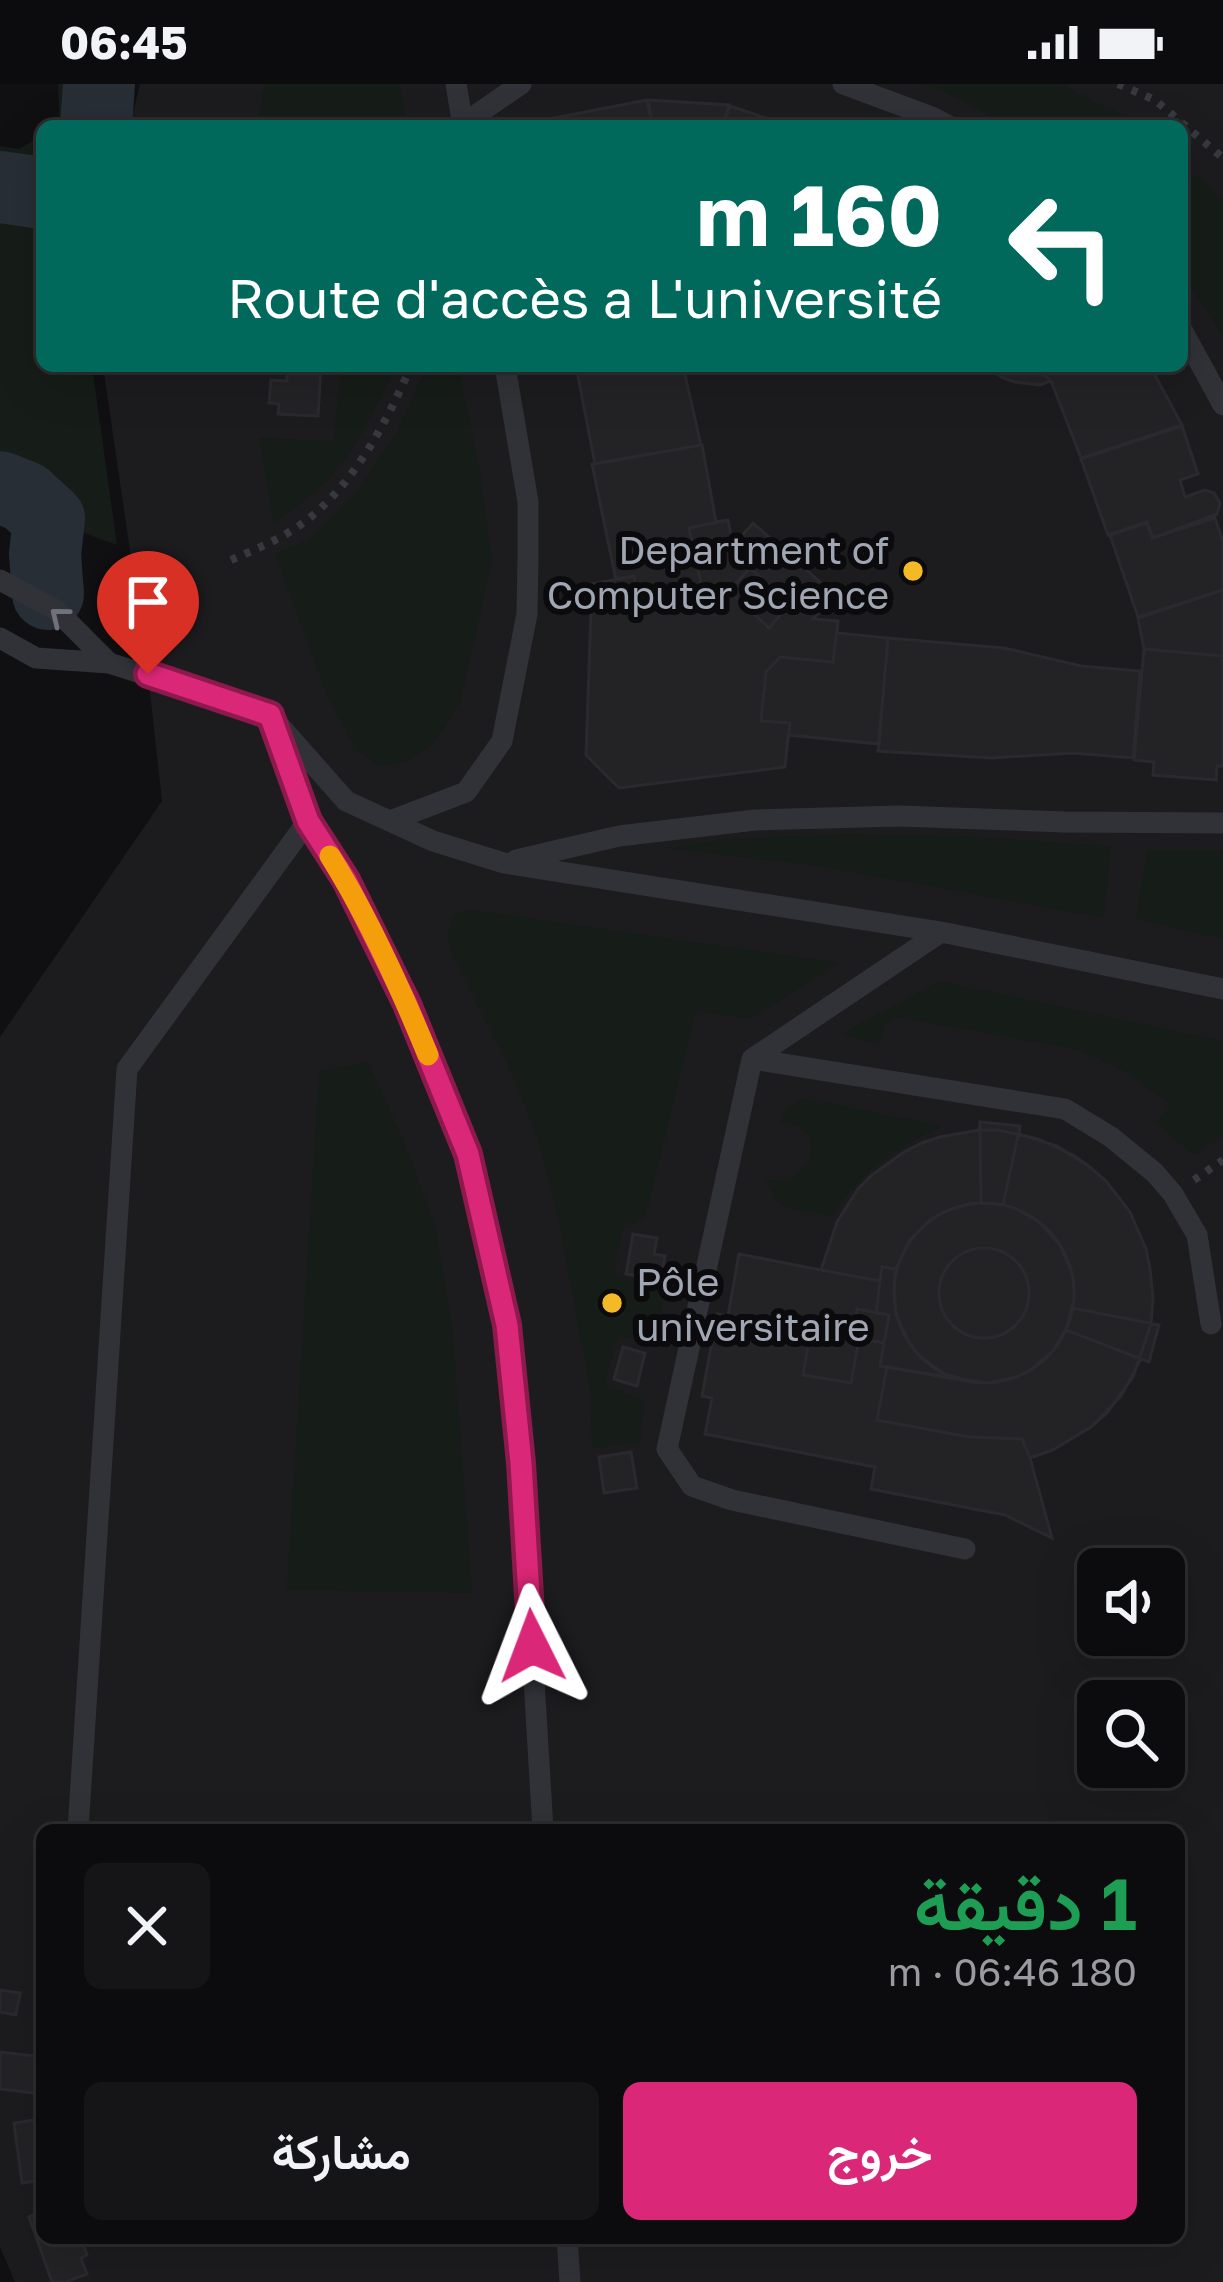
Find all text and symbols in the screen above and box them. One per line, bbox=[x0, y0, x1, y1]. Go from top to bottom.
text: 06:45 bbox=[60, 15, 188, 69]
text: 160 m bbox=[696, 164, 942, 264]
icon: left bbox=[984, 168, 1140, 324]
text: Route d'accès a L'université bbox=[227, 265, 942, 330]
place label: Department of Computer Science bbox=[547, 526, 889, 618]
pin bbox=[97, 551, 199, 674]
marker: Department of Computer Science bbox=[900, 558, 926, 584]
icon: arrive bbox=[115, 569, 181, 635]
one-way arrow bbox=[50, 609, 72, 630]
place label: Pôle universitaire bbox=[636, 1258, 870, 1350]
marker: Pôle universitaire bbox=[599, 1290, 625, 1316]
map controls bbox=[1077, 1548, 1185, 1788]
button: sound bbox=[1077, 1548, 1185, 1656]
position arrow bbox=[469, 1583, 595, 1709]
button: search bbox=[1077, 1680, 1185, 1788]
text: 1 دقيقة bbox=[914, 1859, 1137, 1946]
button: close bbox=[84, 1863, 210, 1989]
text: 180 m · 06:46 bbox=[888, 1948, 1137, 1995]
button: مشاركة bbox=[84, 2082, 599, 2220]
button: خروج bbox=[623, 2082, 1137, 2220]

